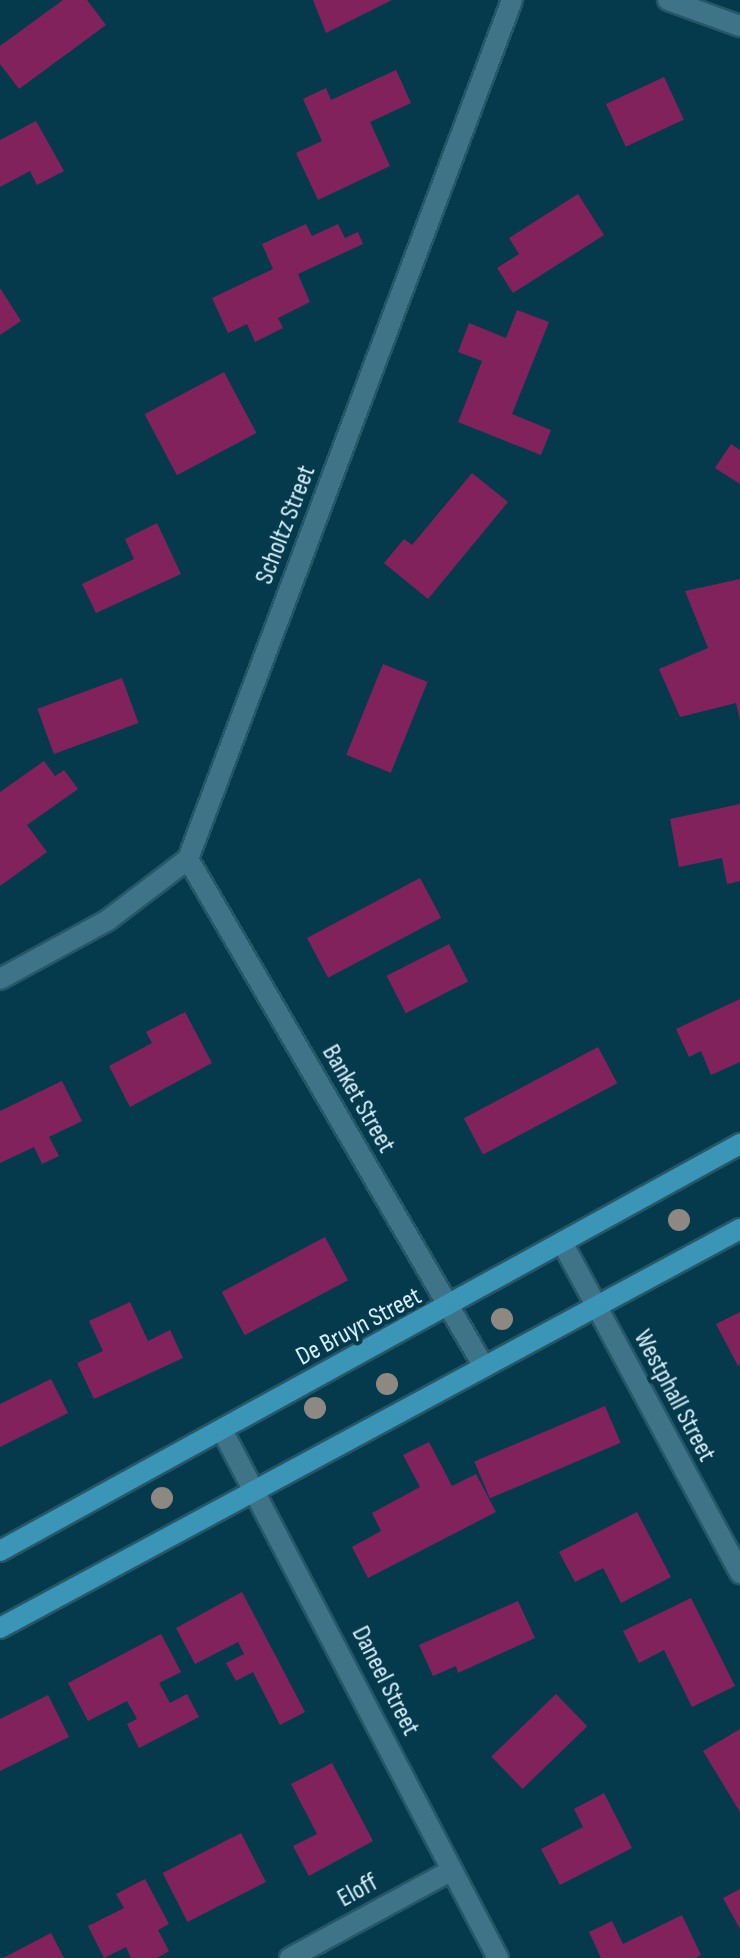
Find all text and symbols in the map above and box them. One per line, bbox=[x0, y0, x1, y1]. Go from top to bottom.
street label: Scholtz Street bbox=[249, 461, 323, 589]
street label: Banket Street bbox=[315, 1039, 401, 1159]
street label: De Bruyn Street bbox=[291, 1281, 427, 1373]
street label: Westphall Street bbox=[626, 1325, 722, 1467]
street label: Daneel Street bbox=[344, 1621, 426, 1741]
street label: Eloff bbox=[332, 1867, 384, 1915]

